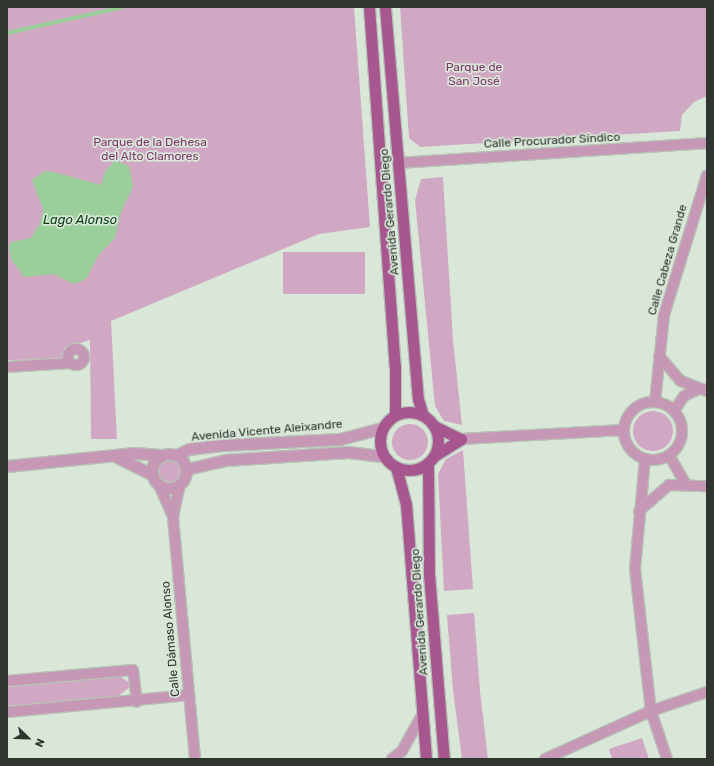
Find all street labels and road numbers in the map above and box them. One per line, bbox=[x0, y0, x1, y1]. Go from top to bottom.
street label: Calle Procurador Síndico bbox=[483, 130, 621, 152]
street label: Avenida Gerardo Diego bbox=[377, 148, 403, 276]
street label: Calle Cabeza Grande bbox=[645, 203, 691, 317]
street label: Avenida Vicente Aleixandre bbox=[190, 417, 344, 445]
street label: Avenida Gerardo Diego bbox=[408, 548, 432, 676]
street label: Calle Dámaso Alonso bbox=[159, 580, 183, 698]

